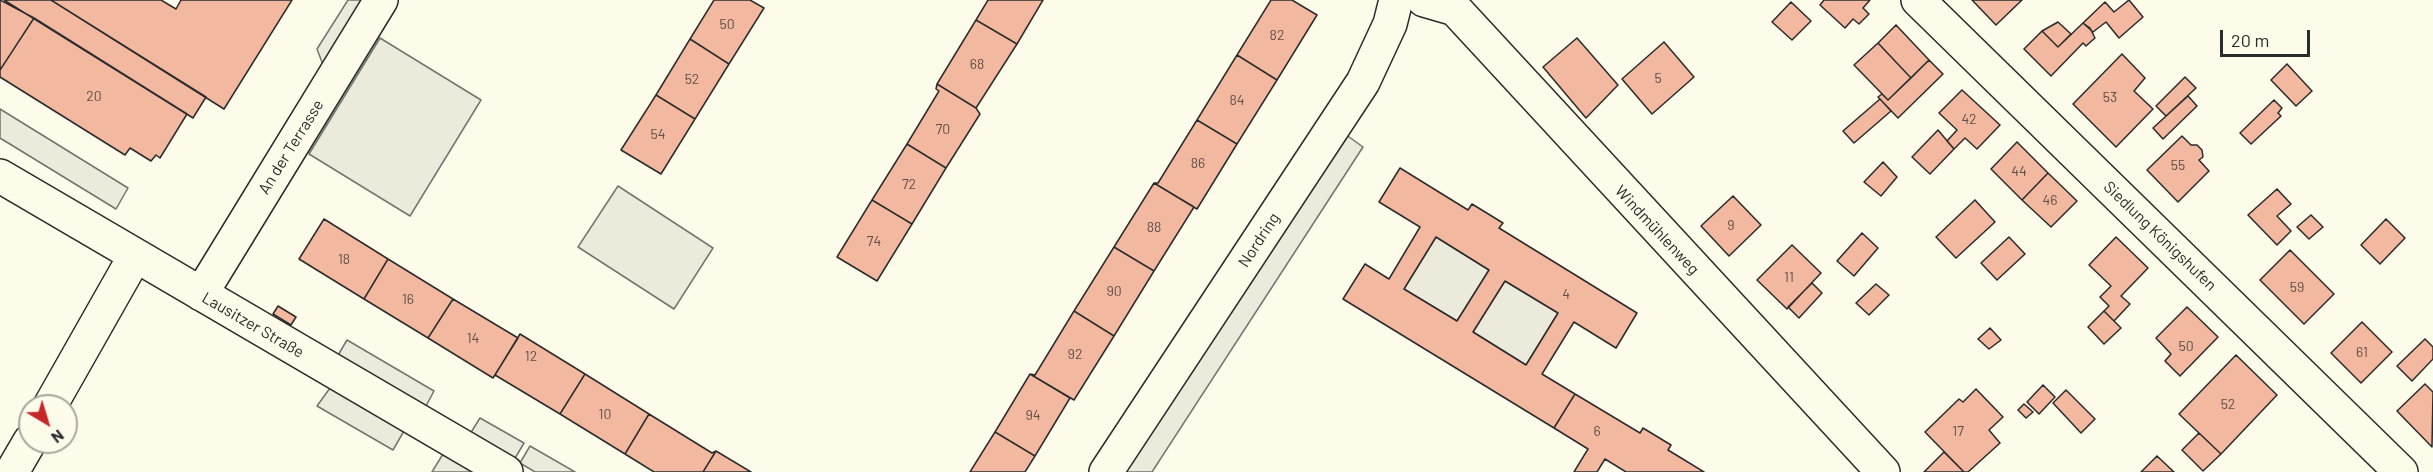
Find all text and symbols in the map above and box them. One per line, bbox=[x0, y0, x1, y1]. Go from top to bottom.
house number: 50 bbox=[719, 16, 735, 32]
scale bar bbox=[2223, 18, 2313, 56]
house number: 82 bbox=[1270, 27, 1284, 43]
text: 20 m bbox=[2231, 29, 2269, 51]
house number: 68 bbox=[970, 56, 984, 72]
house number: 5 bbox=[1654, 70, 1662, 86]
house number: 52 bbox=[685, 71, 699, 87]
house number: 20 bbox=[86, 88, 102, 104]
house number: 53 bbox=[2103, 89, 2117, 105]
house number: 84 bbox=[1229, 92, 1245, 108]
street label: An der Terrasse bbox=[254, 96, 328, 198]
house number: 42 bbox=[1961, 111, 1977, 127]
house number: 70 bbox=[936, 121, 950, 137]
house number: 54 bbox=[651, 126, 665, 142]
house number: 86 bbox=[1191, 155, 1205, 171]
house number: 55 bbox=[2171, 157, 2185, 173]
house number: 44 bbox=[2011, 163, 2027, 179]
house number: 72 bbox=[902, 176, 916, 192]
street label: Siedlung Königshufen bbox=[2100, 177, 2220, 295]
street label: Windmühlenweg bbox=[1611, 181, 1703, 279]
house number: 46 bbox=[2043, 192, 2057, 208]
street label: Nordring bbox=[1234, 209, 1284, 271]
house number: 9 bbox=[1727, 217, 1735, 233]
house number: 88 bbox=[1147, 219, 1161, 235]
house number: 74 bbox=[867, 233, 881, 249]
house number: 18 bbox=[338, 251, 350, 267]
house number: 11 bbox=[1784, 269, 1794, 285]
house number: 59 bbox=[2290, 279, 2304, 295]
house number: 90 bbox=[1106, 283, 1122, 299]
house number: 4 bbox=[1562, 286, 1570, 302]
street label: Lausitzer Straße bbox=[199, 288, 307, 362]
house number: 16 bbox=[402, 291, 414, 307]
house number: 14 bbox=[467, 330, 479, 346]
house number: 50 bbox=[2178, 338, 2194, 354]
house number: 61 bbox=[2356, 344, 2368, 360]
house number: 92 bbox=[1068, 346, 1082, 362]
house number: 12 bbox=[525, 348, 537, 364]
north arrow bbox=[18, 394, 78, 454]
house number: 52 bbox=[2221, 396, 2235, 412]
house number: 10 bbox=[599, 406, 611, 422]
house number: 94 bbox=[1025, 407, 1041, 423]
house number: 6 bbox=[1593, 423, 1601, 439]
house number: 17 bbox=[1952, 423, 1964, 439]
text: N bbox=[48, 426, 68, 448]

